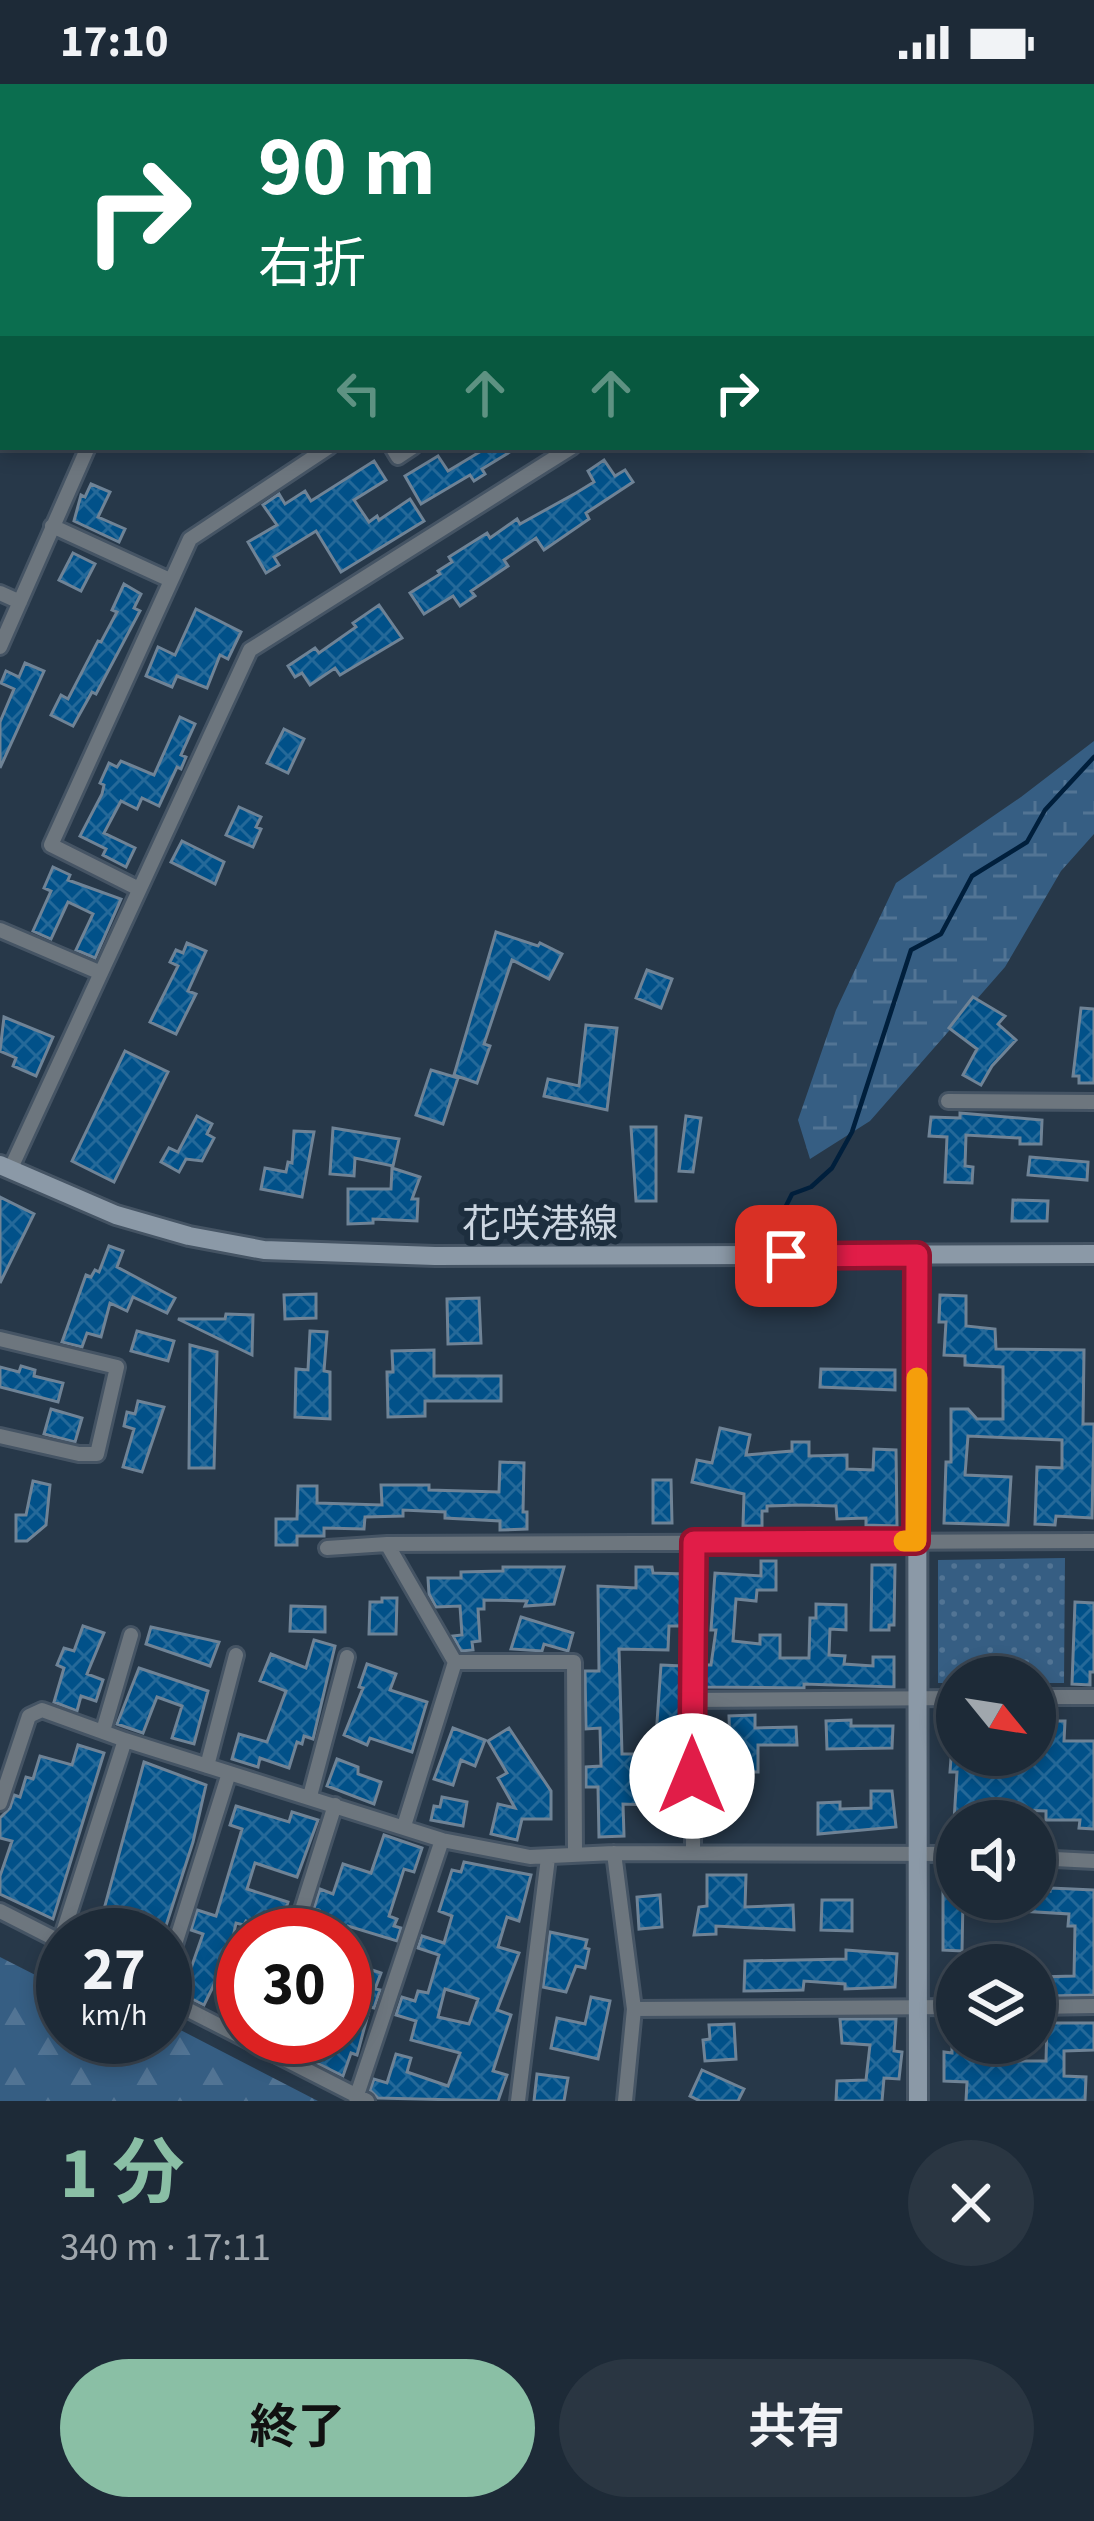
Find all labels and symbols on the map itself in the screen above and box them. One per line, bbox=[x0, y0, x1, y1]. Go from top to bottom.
street label: 花咲港線 bbox=[462, 1197, 618, 1253]
pin bbox=[735, 1205, 837, 1307]
north arrow bbox=[936, 1656, 1056, 1776]
position arrow bbox=[629, 1713, 755, 1839]
speed limit sign: 30 bbox=[216, 1908, 372, 2064]

